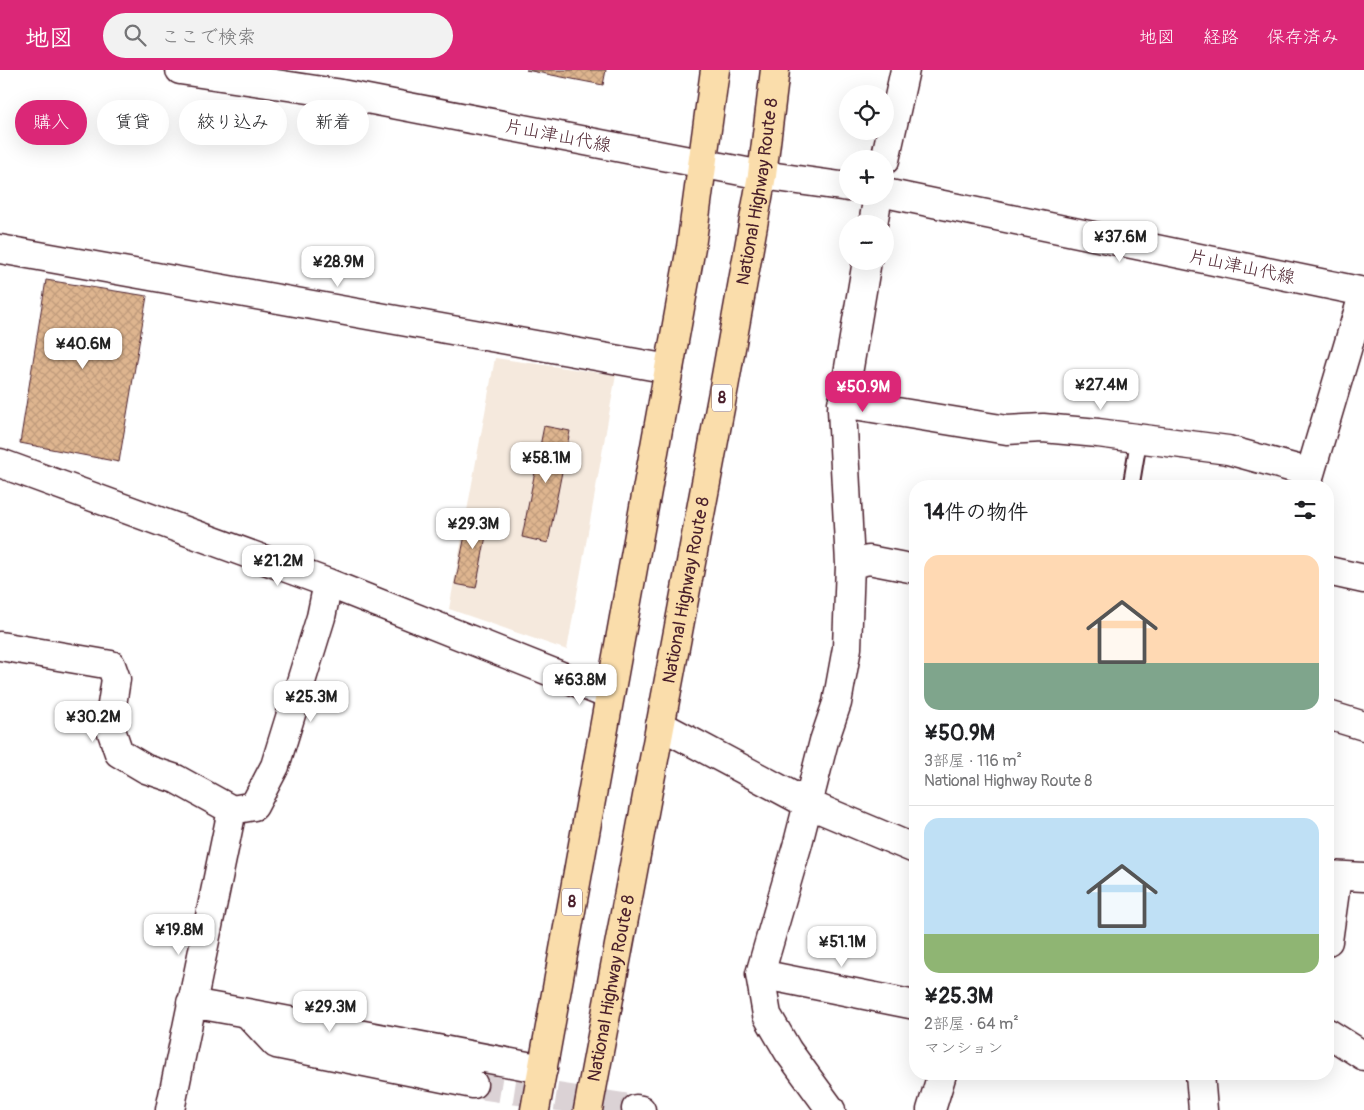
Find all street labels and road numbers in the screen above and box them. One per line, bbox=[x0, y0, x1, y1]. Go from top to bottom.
street label: National Highway Route 8 bbox=[731, 96, 783, 287]
street label: 片山津山代線 bbox=[503, 114, 613, 158]
street label: 片山津山代線 bbox=[1187, 245, 1297, 289]
road number: 8 bbox=[712, 384, 732, 412]
street label: National Highway Route 8 bbox=[657, 495, 715, 685]
road number: 8 bbox=[562, 889, 582, 916]
street label: National Highway Route 8 bbox=[582, 893, 640, 1083]

